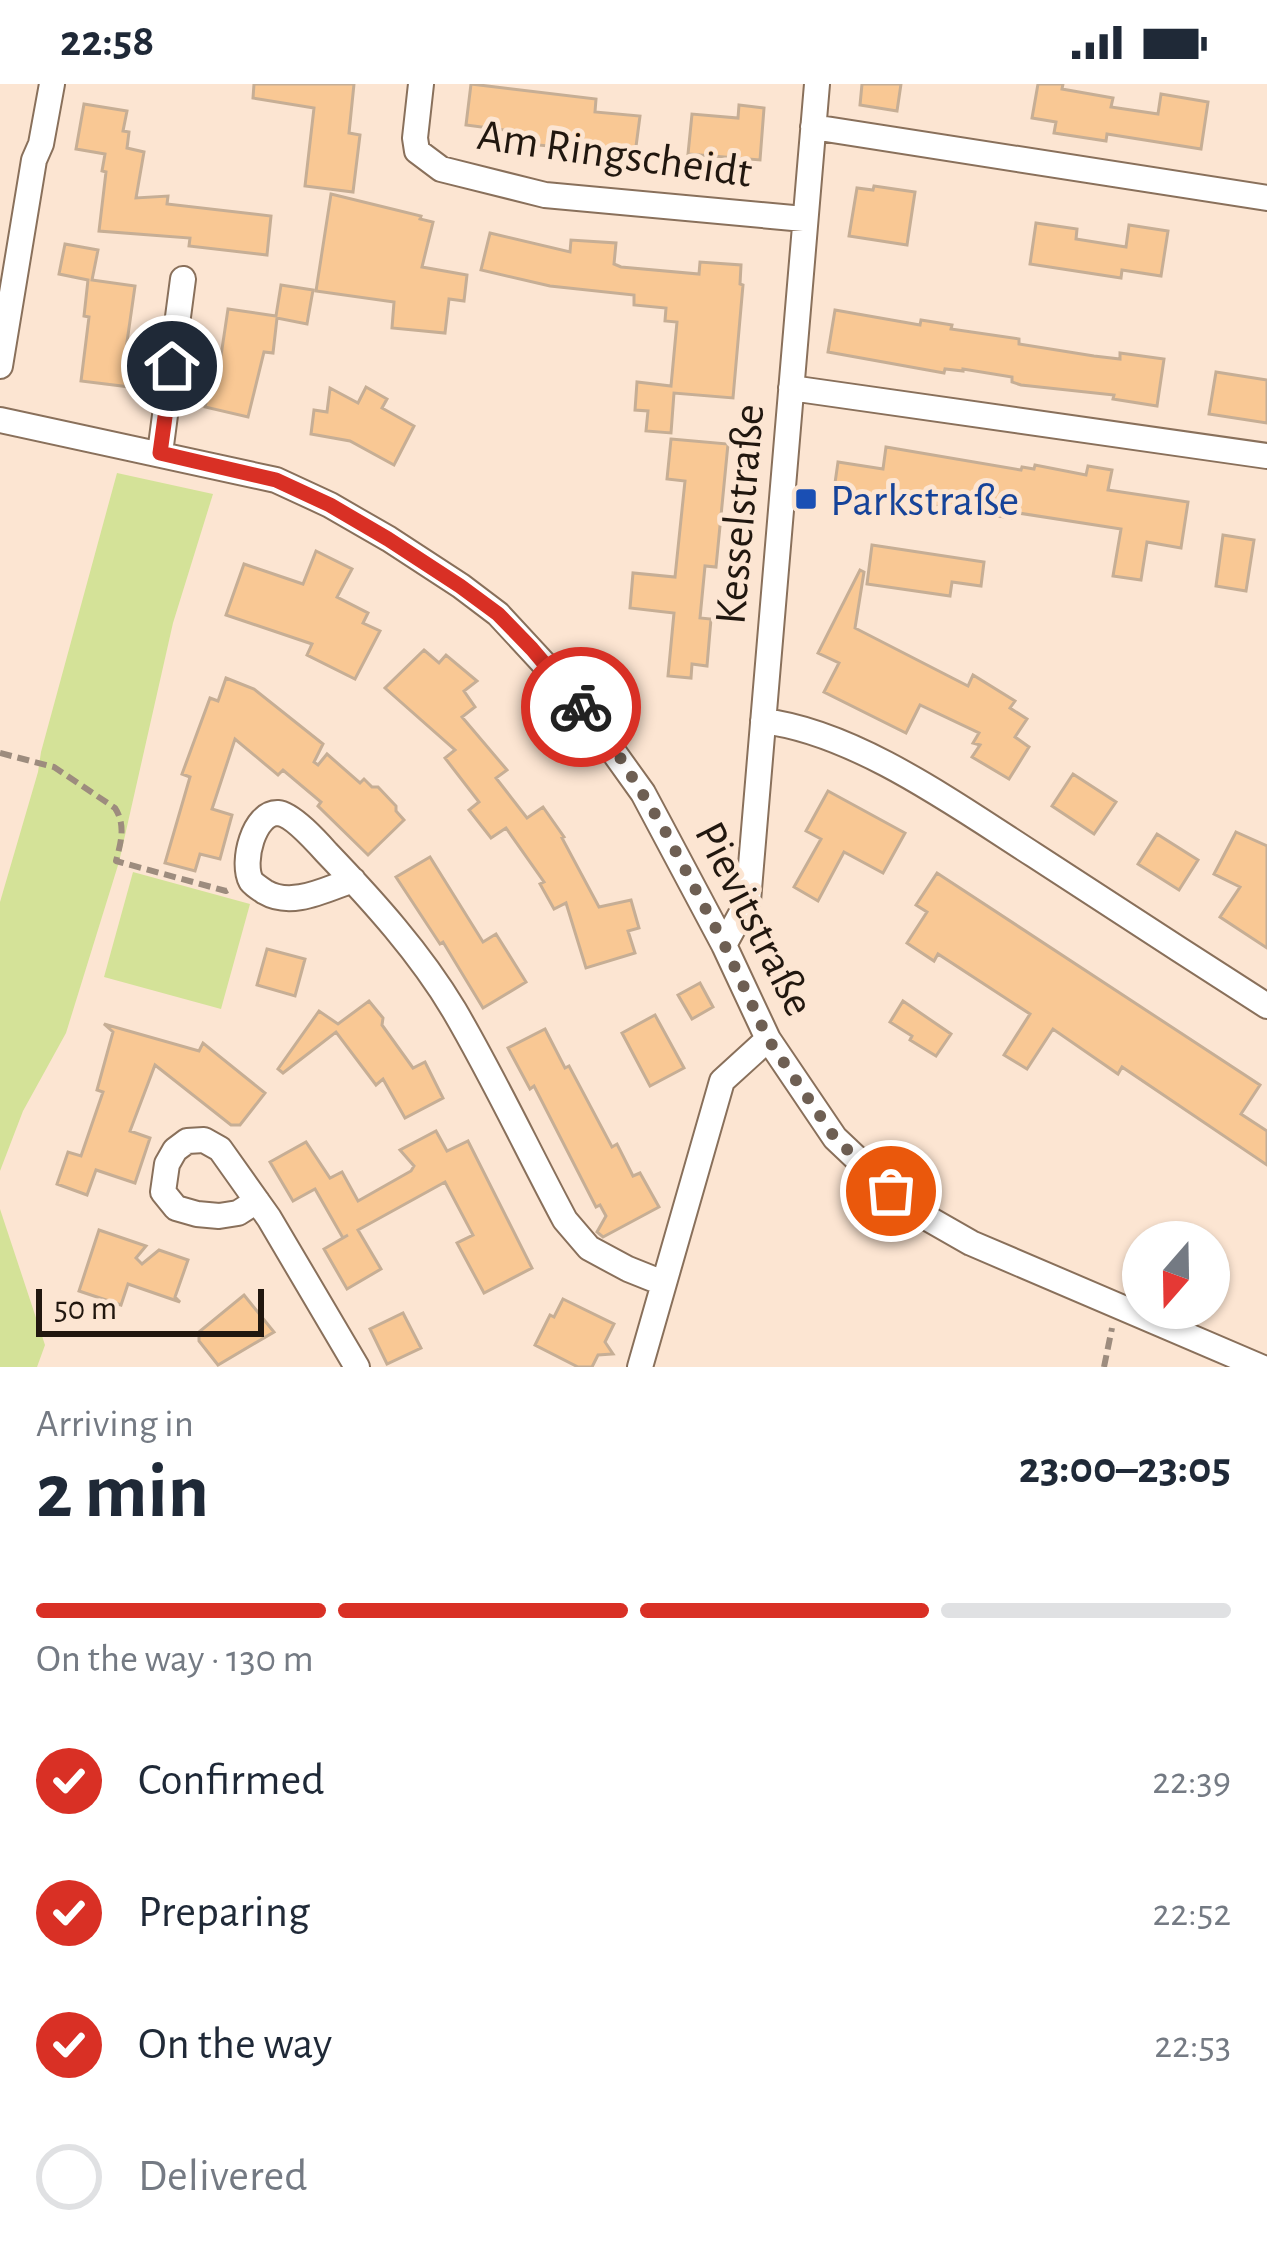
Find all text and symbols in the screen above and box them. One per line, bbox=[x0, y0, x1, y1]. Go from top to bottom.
text: 22:58 bbox=[60, 19, 154, 64]
street label: Am Ringscheidt bbox=[475, 113, 755, 196]
pin bbox=[121, 315, 223, 417]
icon: home bbox=[139, 333, 205, 399]
street label: Kesselstraße bbox=[708, 402, 773, 626]
place label: Parkstraße bbox=[830, 479, 1019, 524]
marker: Parkstraße bbox=[793, 486, 819, 512]
courier bbox=[521, 647, 641, 767]
icon: bike bbox=[548, 674, 614, 740]
street label: Pievitstraße bbox=[686, 815, 822, 1023]
pin bbox=[840, 1140, 942, 1242]
icon: bag bbox=[858, 1158, 924, 1224]
north arrow bbox=[1122, 1221, 1230, 1329]
map controls bbox=[1122, 1221, 1230, 1329]
scale bar bbox=[36, 1283, 264, 1336]
text: 50 m bbox=[54, 1293, 117, 1326]
text: Arriving in bbox=[36, 1405, 194, 1444]
text: 23:00–23:05 bbox=[1019, 1446, 1231, 1491]
text: 2 min bbox=[36, 1454, 209, 1532]
text: On the way · 130 m bbox=[36, 1640, 314, 1679]
icon: check bbox=[36, 1748, 102, 1814]
text: Confirmed bbox=[138, 1758, 324, 1803]
text: 22:39 bbox=[1152, 1762, 1231, 1801]
icon: check bbox=[36, 1880, 102, 1946]
text: Preparing bbox=[138, 1890, 310, 1935]
text: 22:52 bbox=[1153, 1894, 1231, 1933]
icon: check bbox=[36, 2012, 102, 2078]
text: On the way bbox=[138, 2022, 332, 2067]
text: 22:53 bbox=[1154, 2026, 1231, 2065]
text: Delivered bbox=[138, 2154, 307, 2199]

